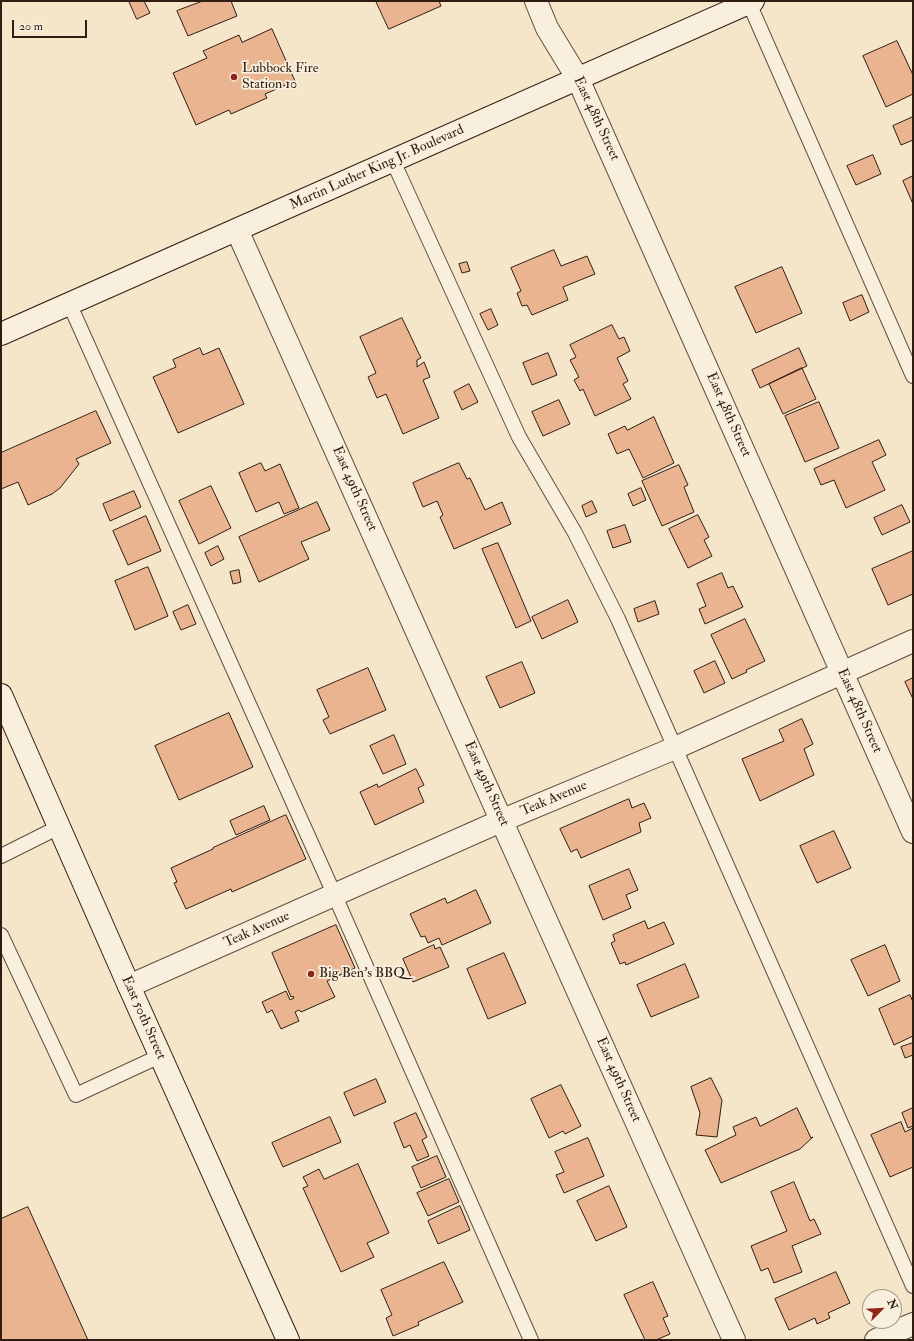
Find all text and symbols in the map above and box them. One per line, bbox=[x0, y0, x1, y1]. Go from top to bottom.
scale bar bbox=[14, 12, 89, 38]
text: 20 m bbox=[19, 19, 43, 34]
place label: Lubbock Fire Station 10 bbox=[242, 61, 319, 94]
marker: Lubbock Fire Station 10 bbox=[229, 72, 239, 82]
street label: East 48th Street bbox=[569, 74, 623, 164]
street label: Martin Luther King Jr. Boulevard bbox=[287, 122, 467, 214]
street label: East 48th Street bbox=[702, 370, 754, 460]
street label: East 49th Street bbox=[328, 444, 380, 534]
street label: East 48th Street bbox=[833, 666, 885, 756]
street label: East 49th Street bbox=[460, 739, 512, 829]
street label: Teak Avenue bbox=[518, 778, 590, 820]
street label: Teak Avenue bbox=[221, 908, 293, 952]
place label: Big Ben's BBQ bbox=[319, 966, 405, 982]
marker: Big Ben's BBQ bbox=[306, 969, 316, 979]
street label: East 50th Street bbox=[117, 974, 169, 1062]
street label: East 49th Street bbox=[592, 1035, 644, 1125]
north arrow bbox=[862, 1289, 902, 1329]
text: N bbox=[885, 1297, 900, 1311]

